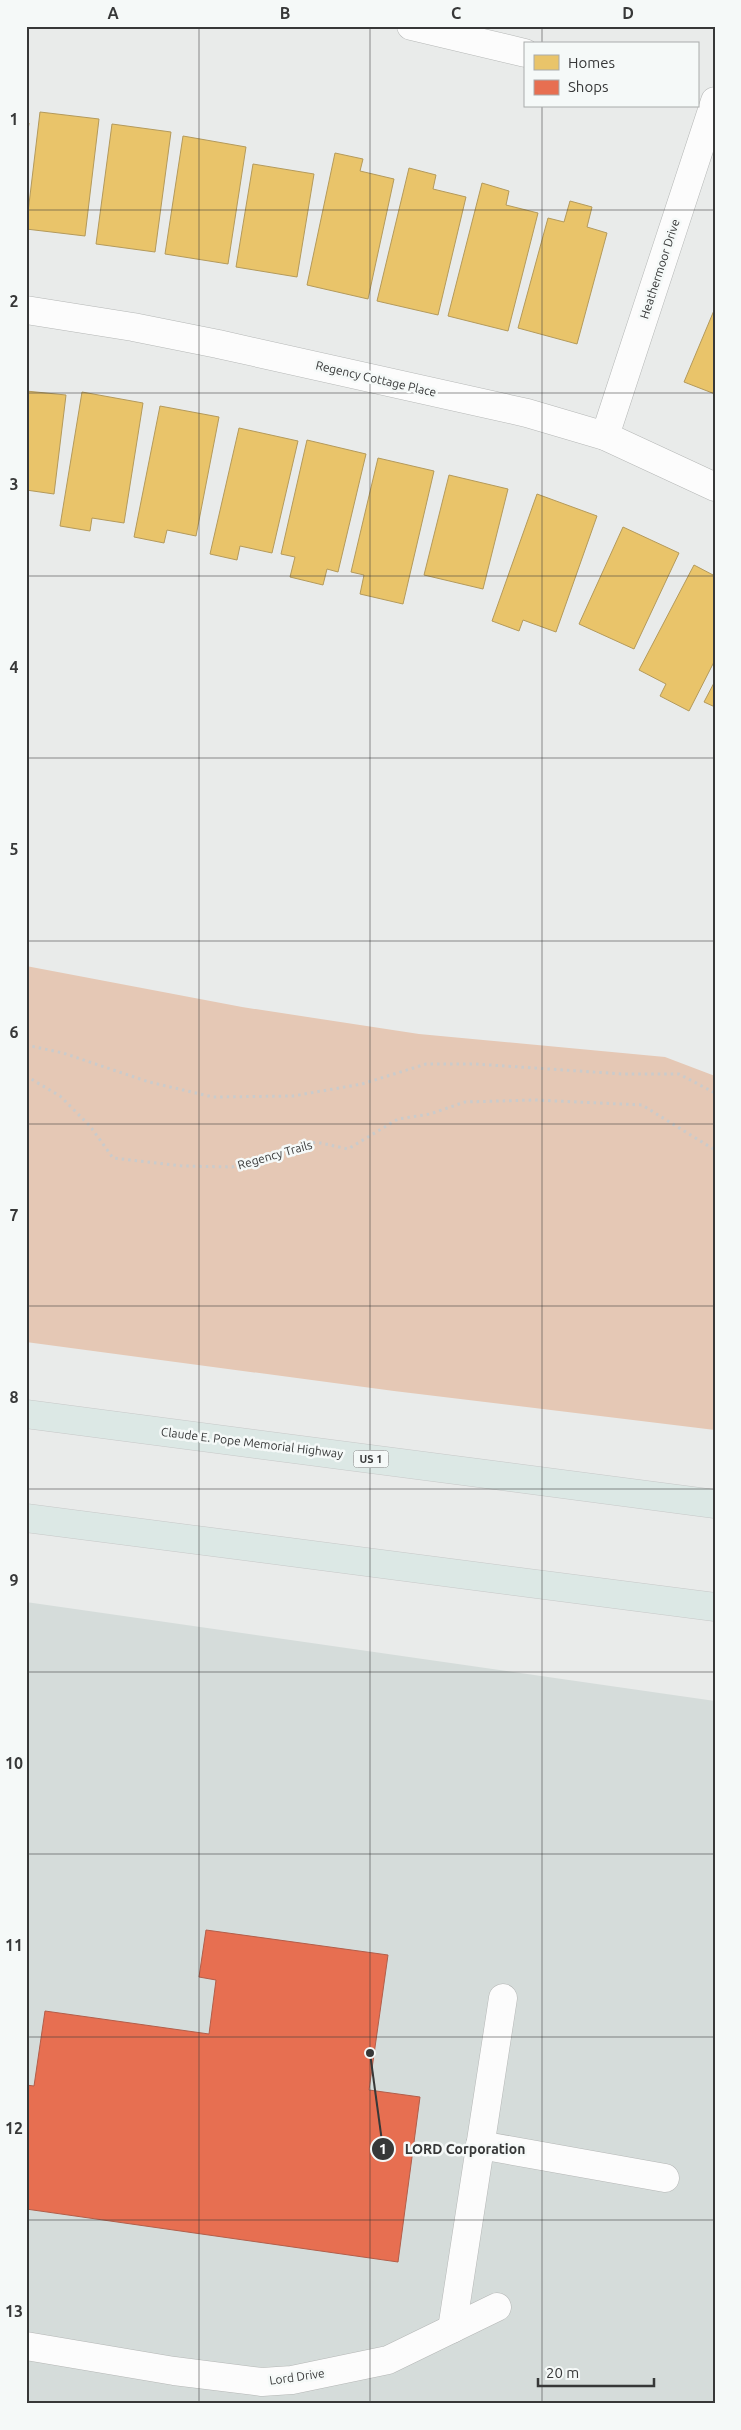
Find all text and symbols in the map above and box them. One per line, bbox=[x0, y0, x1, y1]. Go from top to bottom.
text: A bbox=[107, 4, 119, 22]
text: B bbox=[280, 4, 290, 22]
text: C bbox=[451, 4, 461, 22]
text: D bbox=[622, 4, 634, 22]
legend bbox=[524, 42, 698, 108]
text: Homes bbox=[568, 54, 615, 71]
text: Shops bbox=[568, 78, 609, 95]
text: 1 bbox=[9, 110, 19, 128]
street label: Heathermoor Drive bbox=[637, 217, 682, 320]
text: 2 bbox=[9, 292, 19, 310]
street label: Regency Cottage Place bbox=[314, 358, 438, 399]
text: 3 bbox=[9, 475, 19, 493]
text: 4 bbox=[9, 658, 19, 676]
text: 5 bbox=[9, 840, 19, 858]
text: 6 bbox=[9, 1023, 19, 1041]
street label: Regency Trails bbox=[236, 1138, 314, 1171]
text: 7 bbox=[9, 1206, 19, 1224]
text: 8 bbox=[9, 1388, 19, 1406]
street label: Claude E. Pope Memorial Highway bbox=[160, 1425, 344, 1460]
road number: US 1 bbox=[354, 1450, 388, 1468]
text: 9 bbox=[9, 1571, 19, 1589]
text: 10 bbox=[5, 1754, 23, 1772]
text: 11 bbox=[5, 1936, 23, 1954]
text: 12 bbox=[5, 2119, 23, 2137]
callout: LORD Corporation bbox=[370, 2134, 536, 2163]
text: 1 bbox=[379, 2140, 387, 2157]
text: LORD Corporation bbox=[405, 2141, 525, 2157]
text: 13 bbox=[5, 2302, 23, 2320]
scale bar bbox=[538, 2355, 655, 2387]
text: 20 m bbox=[546, 2364, 579, 2381]
street label: Lord Drive bbox=[268, 2366, 325, 2387]

